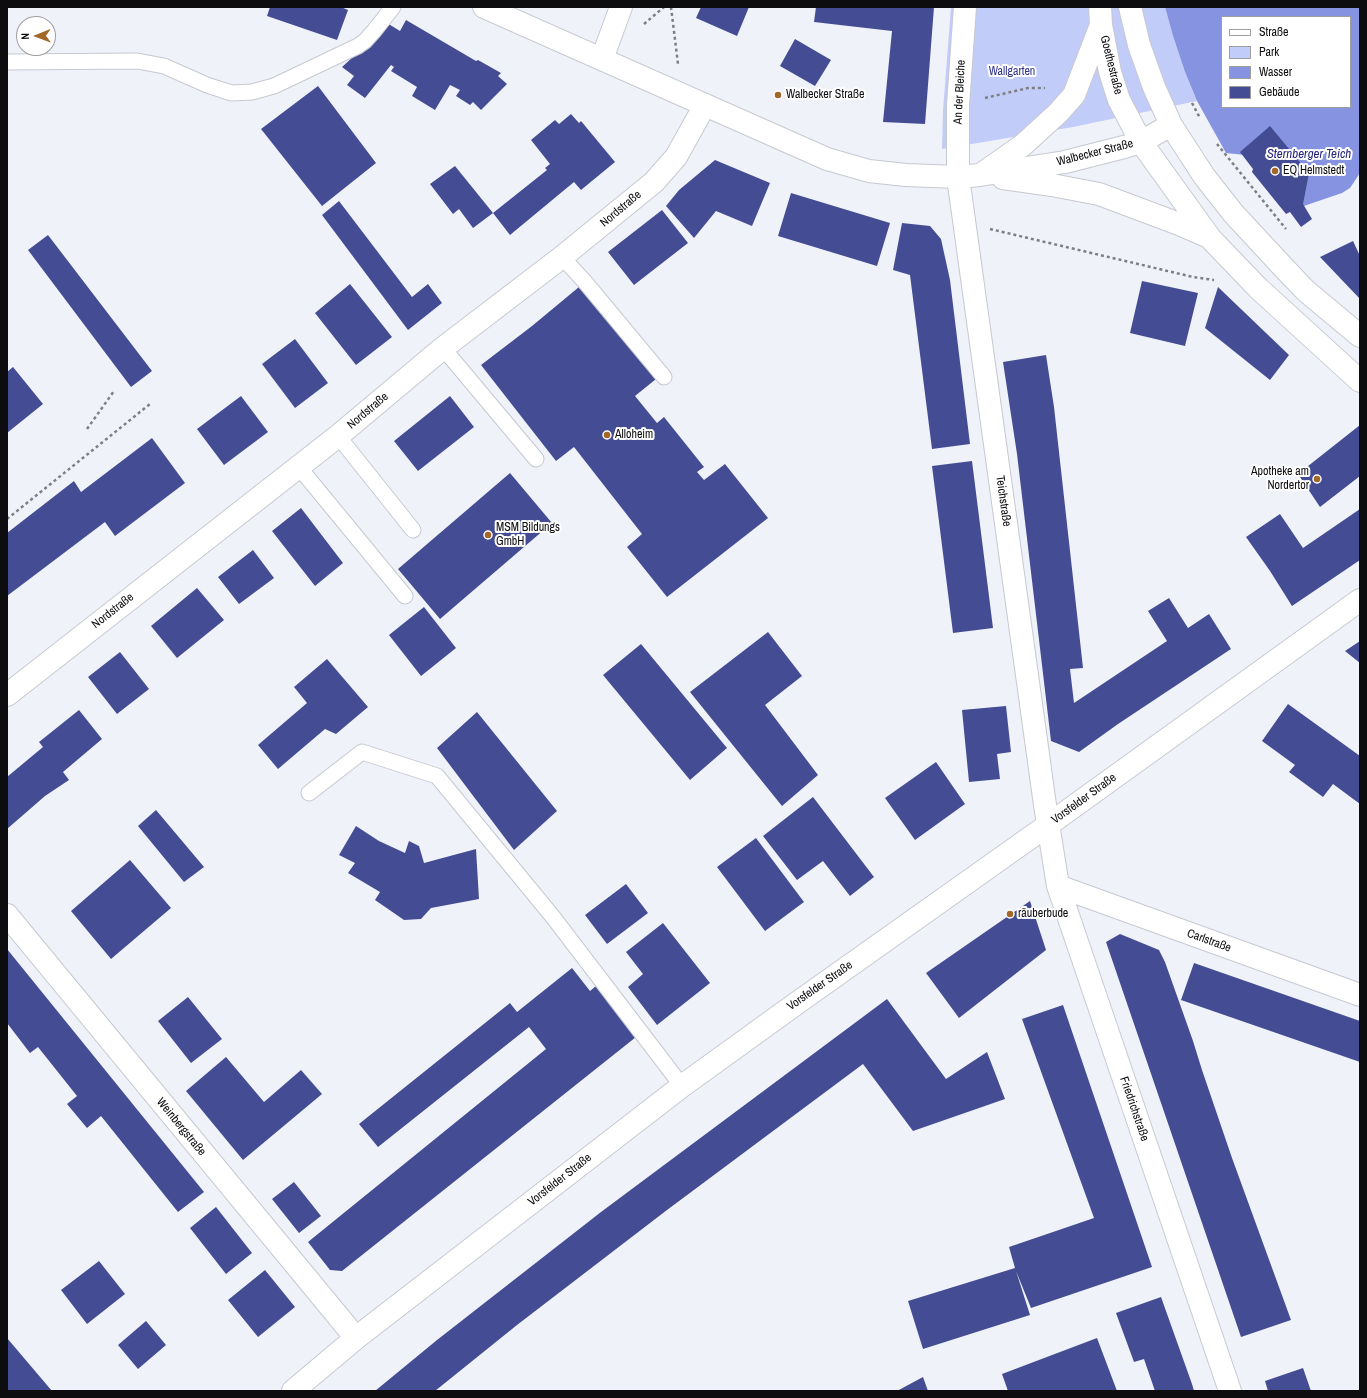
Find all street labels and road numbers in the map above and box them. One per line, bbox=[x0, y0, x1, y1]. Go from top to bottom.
street label: Goethestraße bbox=[1097, 34, 1125, 96]
street label: An der Bleiche bbox=[951, 59, 969, 125]
street label: Walbecker Straße bbox=[1055, 137, 1135, 169]
street label: Nordstraße bbox=[598, 188, 644, 230]
street label: Nordstraße bbox=[345, 390, 391, 432]
street label: Teichstraße bbox=[992, 475, 1014, 527]
street label: Nordstraße bbox=[89, 590, 137, 632]
street label: Vorsfelder Straße bbox=[1049, 771, 1119, 827]
street label: Carlstraße bbox=[1185, 926, 1233, 956]
street label: Vorsfelder Straße bbox=[785, 958, 855, 1014]
street label: Friedrichstraße bbox=[1116, 1075, 1152, 1143]
street label: Weinbergstraße bbox=[153, 1095, 209, 1159]
street label: Vorsfelder Straße bbox=[525, 1151, 595, 1209]

